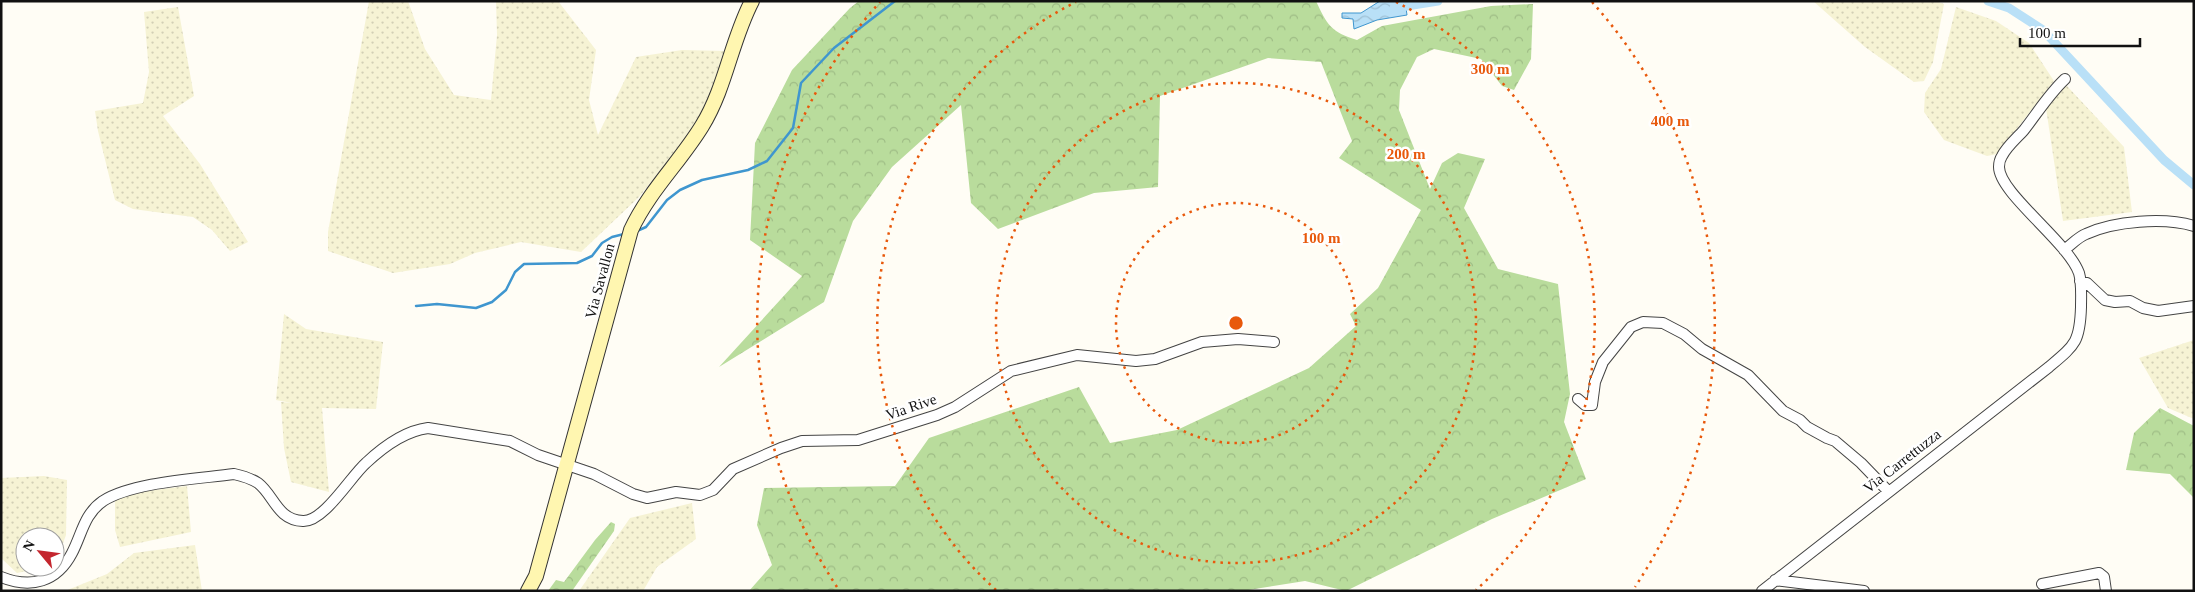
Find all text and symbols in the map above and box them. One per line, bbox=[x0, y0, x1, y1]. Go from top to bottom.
scale bar bbox=[2020, 15, 2140, 47]
text: 100 m bbox=[2028, 25, 2066, 41]
text: 300 m bbox=[1471, 61, 1510, 77]
text: 400 m bbox=[1651, 113, 1690, 129]
text: 200 m bbox=[1387, 146, 1426, 162]
text: 100 m bbox=[1302, 230, 1341, 246]
street label: Via Savallon bbox=[582, 241, 618, 320]
centre of rings bbox=[1227, 314, 1245, 332]
street label: Via Rive bbox=[883, 391, 939, 423]
street label: Via Carrettuzza bbox=[1860, 426, 1944, 496]
north arrow bbox=[15, 527, 65, 577]
text: N bbox=[20, 538, 38, 554]

